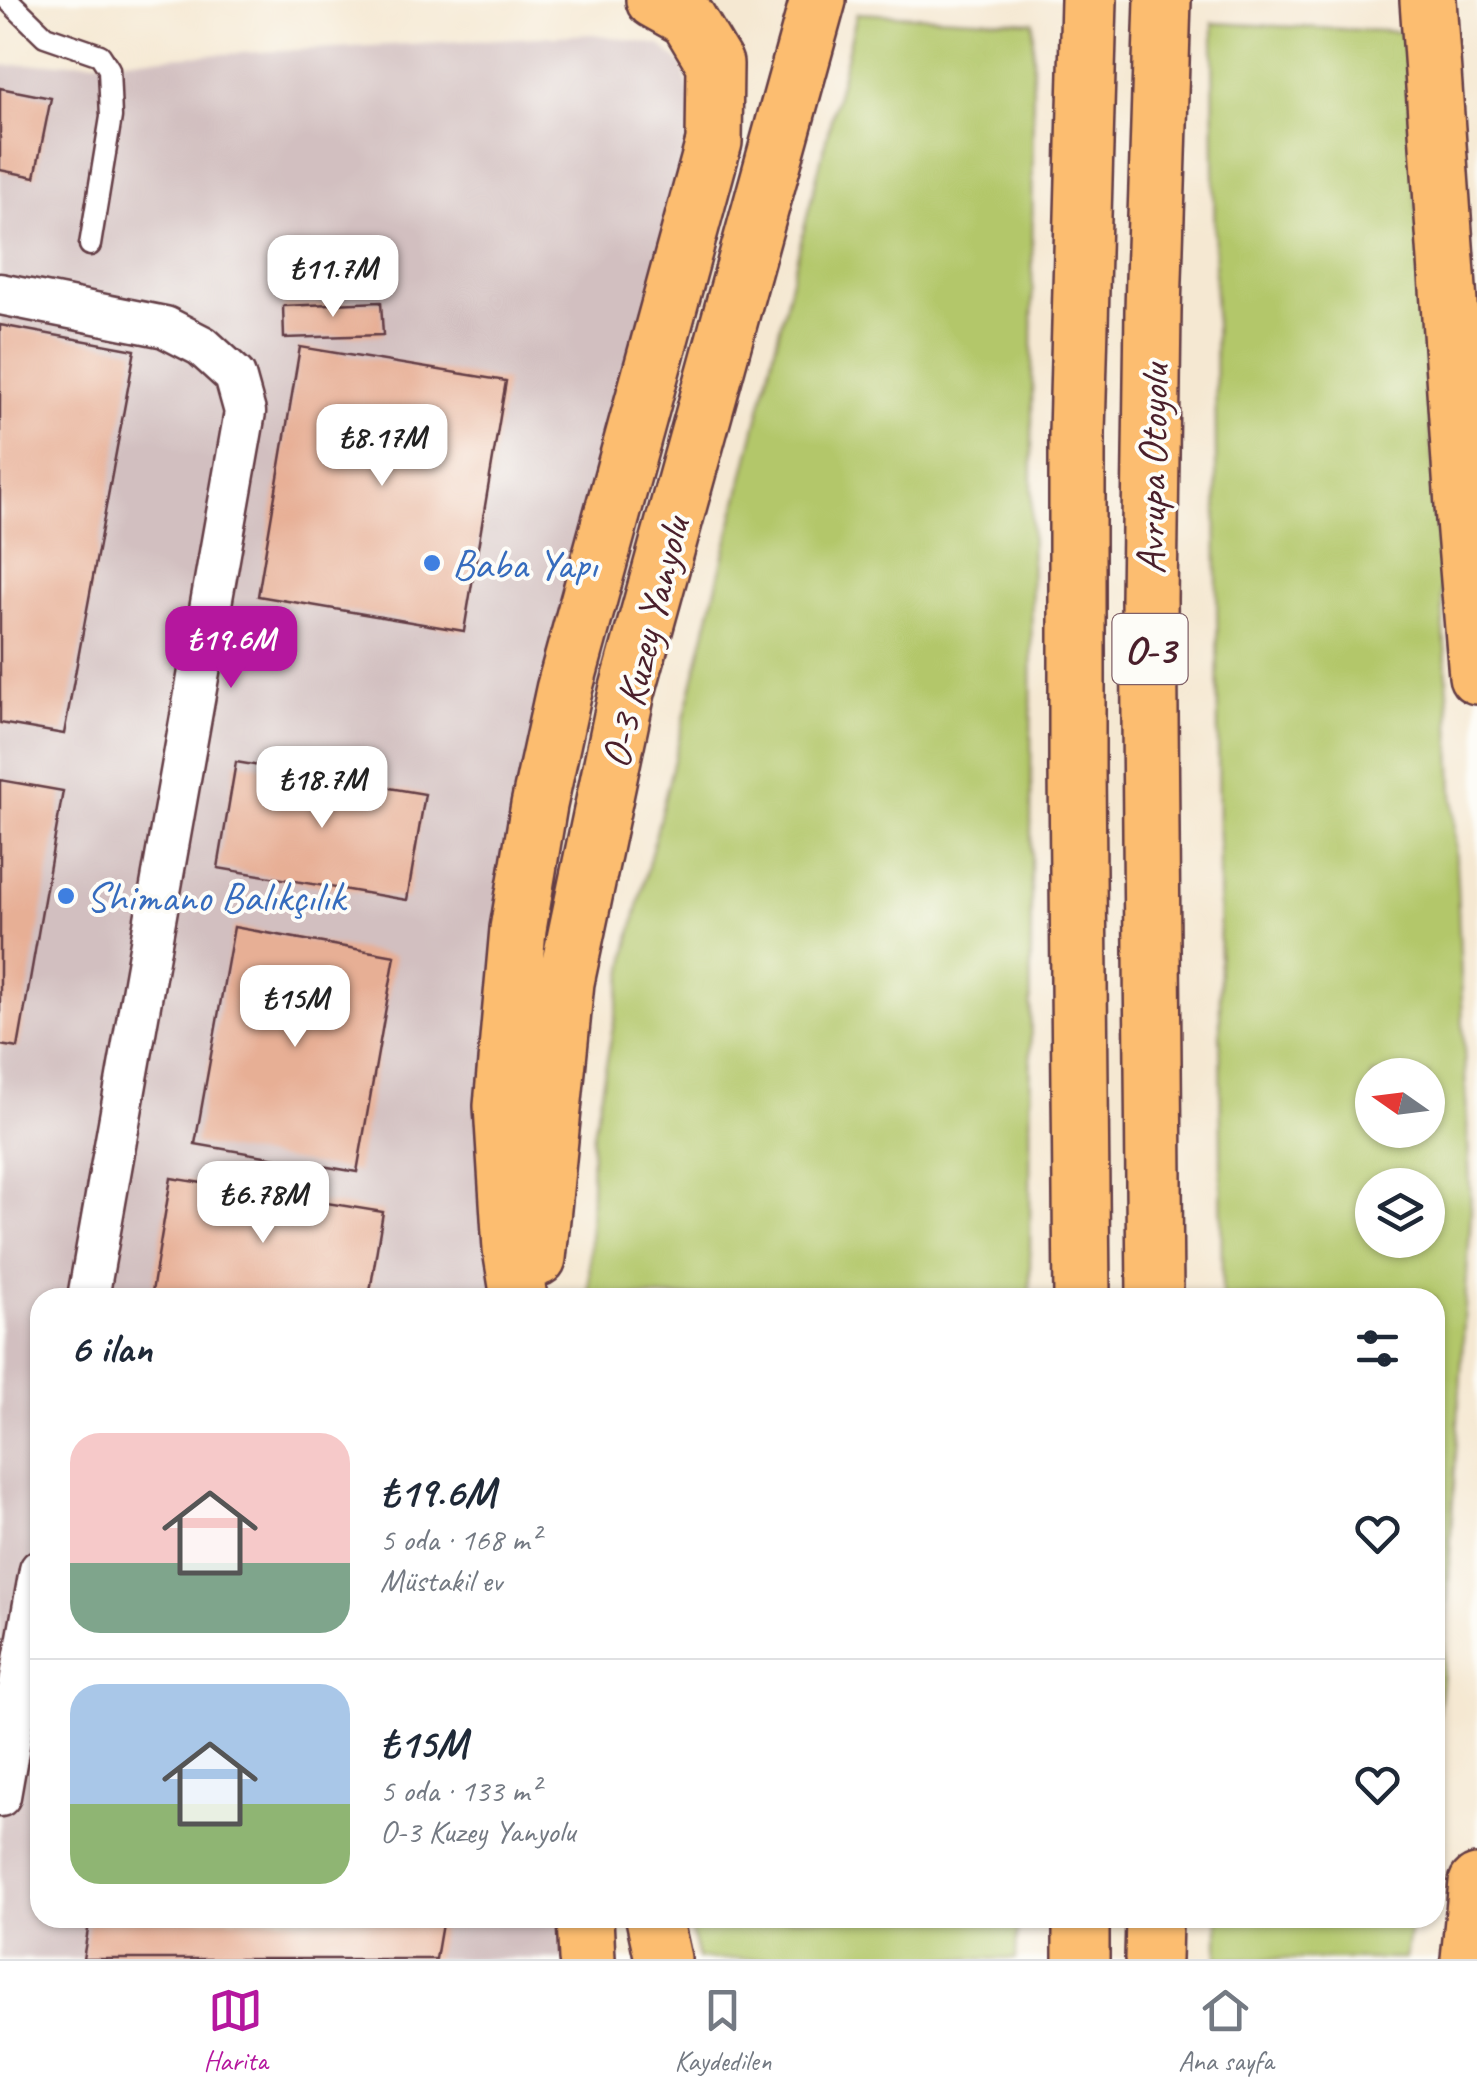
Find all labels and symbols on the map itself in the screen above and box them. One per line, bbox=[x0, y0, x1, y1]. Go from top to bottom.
pin: ₺11.7M bbox=[252, 235, 414, 320]
street label: Avrupa Otoyolu bbox=[1124, 361, 1181, 575]
pin: ₺8.17M bbox=[301, 404, 463, 489]
street label: O-3 Kuzey Yanyolu bbox=[589, 509, 703, 773]
place label: Baba Yapı bbox=[452, 538, 599, 591]
marker: Baba Yapı bbox=[421, 552, 443, 574]
pin: ₺19.6M bbox=[150, 606, 312, 691]
road number: O-3 bbox=[1112, 614, 1188, 684]
pin: ₺18.7M bbox=[241, 746, 403, 831]
place label: Shimano Balıkçılık bbox=[86, 871, 348, 924]
marker: Shimano Balıkçılık bbox=[55, 885, 77, 907]
pin: ₺15M bbox=[236, 965, 354, 1050]
north arrow bbox=[1355, 1058, 1445, 1148]
pin: ₺6.78M bbox=[182, 1161, 344, 1246]

